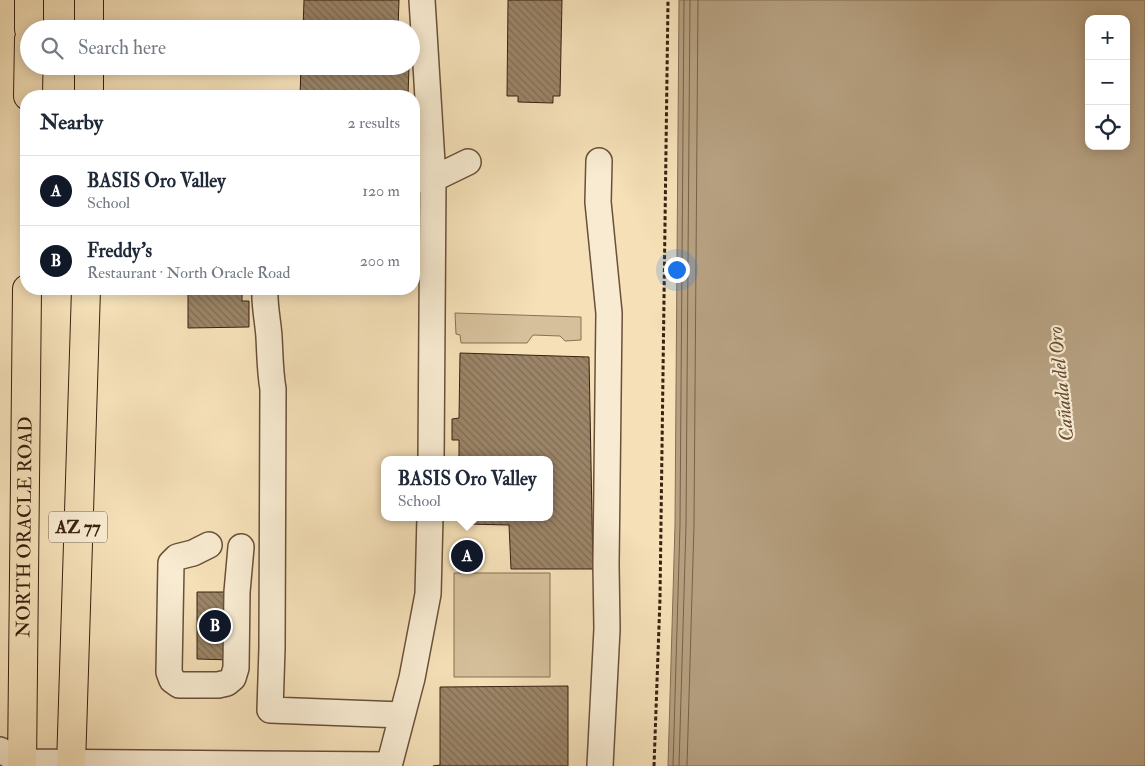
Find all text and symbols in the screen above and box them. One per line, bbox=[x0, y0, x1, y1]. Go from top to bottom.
map controls bbox=[1085, 15, 1130, 150]
button: + bbox=[1085, 15, 1130, 60]
search box bbox=[20, 20, 420, 75]
icon: search bbox=[38, 34, 66, 62]
text: Search here bbox=[78, 36, 166, 60]
button: − bbox=[1085, 60, 1130, 105]
button: locate bbox=[1085, 105, 1130, 150]
text: Nearby bbox=[40, 109, 103, 136]
text: 2 results bbox=[347, 113, 400, 133]
text: BASIS Oro Valley bbox=[87, 169, 226, 193]
text: A bbox=[51, 181, 61, 201]
text: 120 m bbox=[362, 181, 400, 201]
text: School bbox=[87, 193, 130, 213]
text: Freddy's bbox=[87, 239, 152, 263]
text: B bbox=[51, 251, 61, 271]
text: 200 m bbox=[360, 251, 400, 271]
your location bbox=[664, 257, 690, 283]
text: Restaurant · North Oracle Road bbox=[87, 263, 290, 283]
water label: Cañada del Oro bbox=[1043, 325, 1079, 443]
street label: NORTH ORACLE ROAD bbox=[11, 416, 38, 638]
popup bbox=[381, 456, 553, 521]
text: BASIS Oro Valley bbox=[398, 467, 536, 491]
text: School bbox=[398, 491, 441, 511]
road number: AZ 77 bbox=[49, 512, 107, 542]
pin: A bbox=[451, 537, 483, 575]
pin: B bbox=[199, 607, 231, 645]

